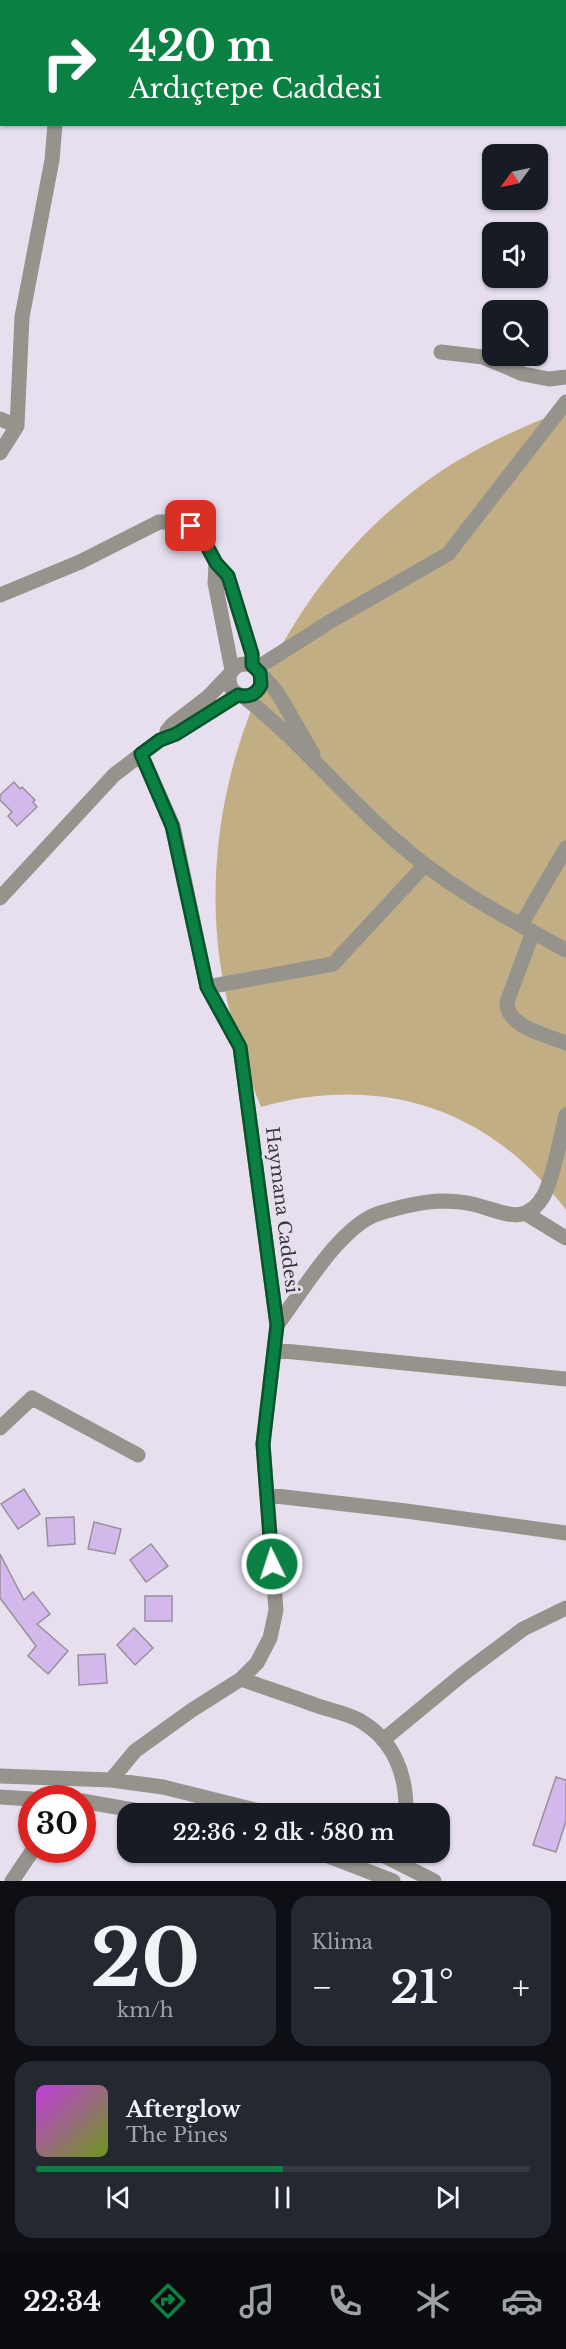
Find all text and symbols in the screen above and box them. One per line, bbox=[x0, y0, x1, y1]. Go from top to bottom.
text: 420 m bbox=[129, 20, 274, 72]
icon: right bbox=[30, 24, 108, 102]
text: Ardıçtepe Caddesi bbox=[129, 72, 382, 105]
north arrow bbox=[482, 144, 548, 210]
map controls bbox=[482, 144, 548, 366]
button: sound bbox=[482, 222, 548, 288]
button: search bbox=[482, 300, 548, 366]
pin bbox=[165, 500, 216, 551]
icon: arrive bbox=[174, 509, 207, 542]
street label: Haymana Caddesi bbox=[261, 1125, 303, 1295]
position arrow bbox=[240, 1532, 304, 1596]
speed limit sign: 30 bbox=[18, 1785, 96, 1863]
text: 22:36 · 2 dk · 580 m bbox=[173, 1819, 394, 1846]
text: 20 bbox=[90, 1910, 200, 2007]
text: Klima bbox=[312, 1930, 373, 1954]
text: 21° bbox=[390, 1959, 454, 2015]
text: − bbox=[312, 1967, 332, 2008]
text: + bbox=[512, 1967, 530, 2008]
text: km/h bbox=[117, 1998, 174, 2022]
text: Afterglow bbox=[126, 2096, 241, 2123]
text: The Pines bbox=[126, 2123, 228, 2147]
icon: previous bbox=[102, 2181, 135, 2214]
icon: pause bbox=[266, 2181, 299, 2214]
icon: next bbox=[431, 2181, 464, 2214]
icon: directions bbox=[147, 2280, 189, 2322]
icon: music bbox=[236, 2280, 278, 2322]
icon: phone bbox=[324, 2280, 366, 2322]
icon: climate bbox=[412, 2280, 454, 2322]
icon: car bbox=[501, 2280, 543, 2322]
text: 22:34 bbox=[23, 2285, 101, 2318]

